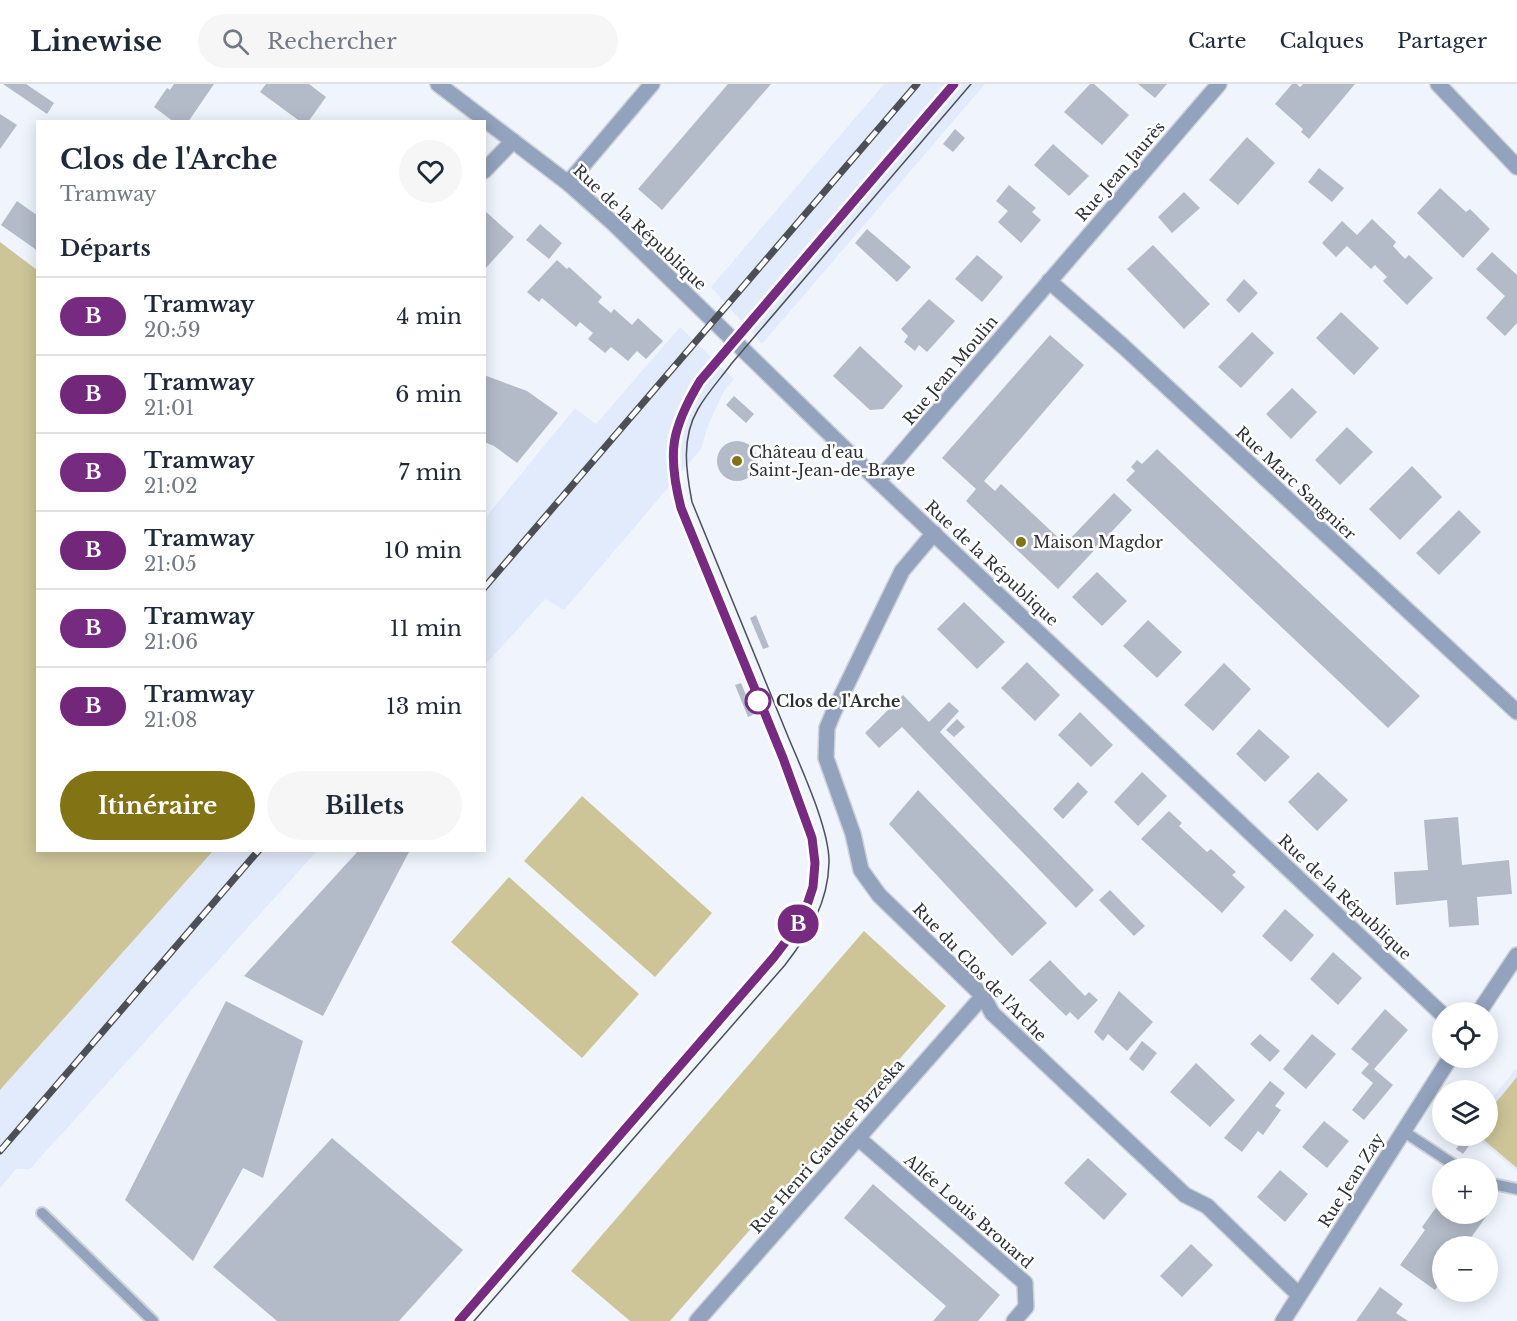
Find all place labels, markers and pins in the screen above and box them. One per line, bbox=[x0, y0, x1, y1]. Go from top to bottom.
place label: Château d'eau Saint-Jean-de-Braye bbox=[749, 442, 915, 480]
marker: Château d'eau Saint-Jean-de-Braye bbox=[730, 454, 744, 468]
place label: Maison Magdor bbox=[1033, 532, 1163, 552]
marker: Maison Magdor bbox=[1014, 535, 1028, 549]
marker: Clos de l'Arche bbox=[745, 688, 771, 714]
place label: Clos de l'Arche bbox=[776, 691, 900, 711]

